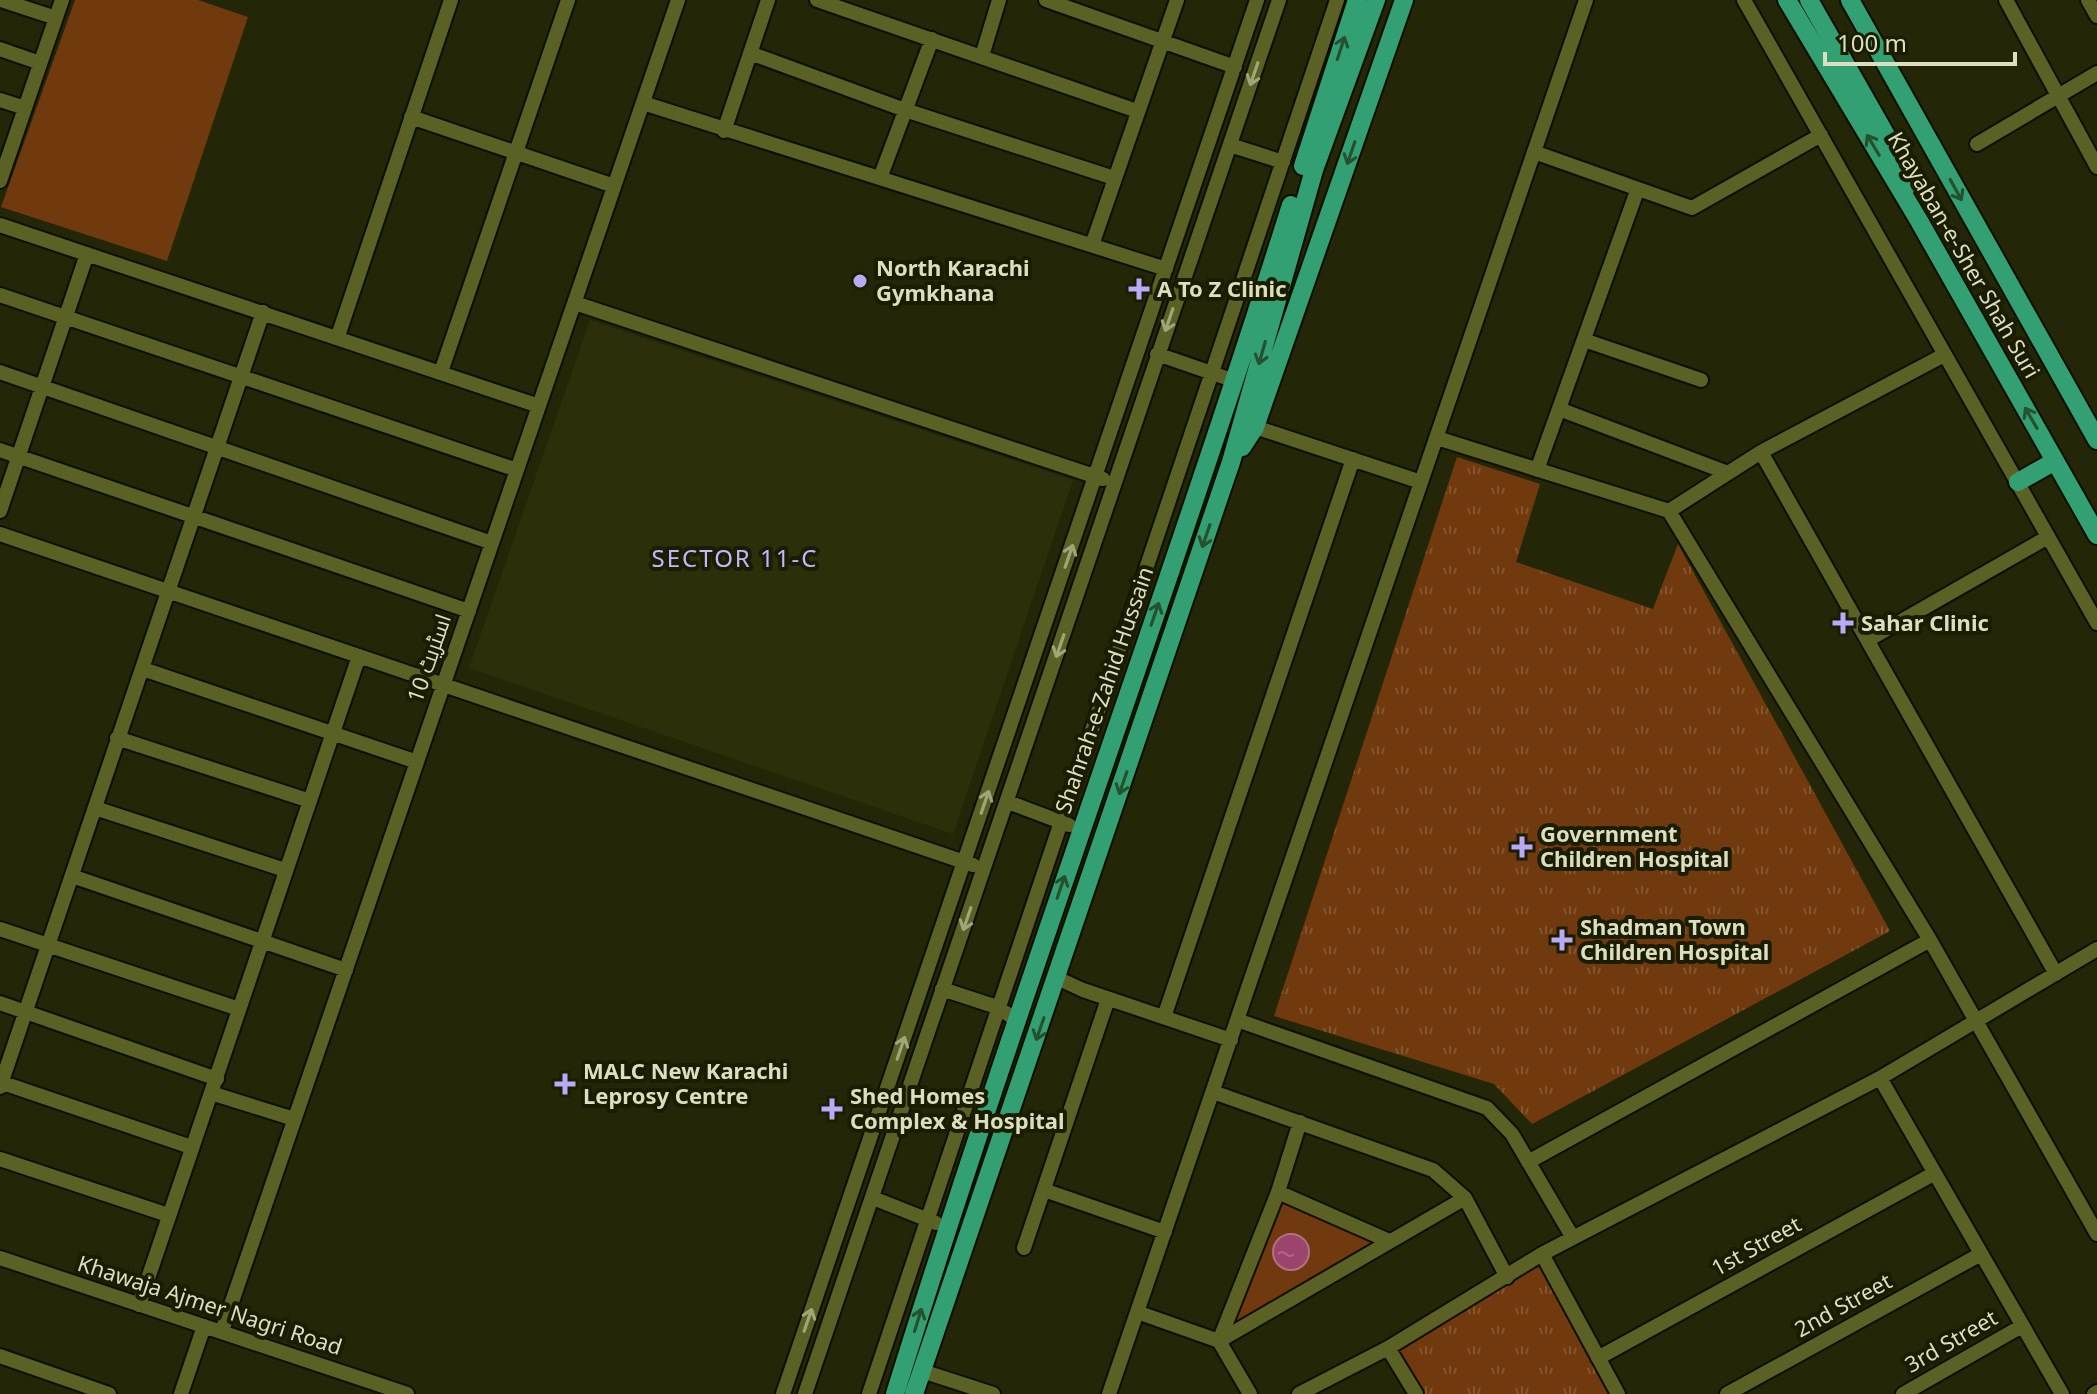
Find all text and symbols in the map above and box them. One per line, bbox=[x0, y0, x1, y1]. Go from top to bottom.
scale bar bbox=[1825, 16, 2015, 66]
text: 100 m bbox=[1837, 26, 1907, 59]
one-way arrow bbox=[1334, 36, 1349, 62]
one-way arrow bbox=[1245, 61, 1260, 86]
street label: Khayaban-e-Sher Shah Suri bbox=[1882, 126, 2048, 383]
one-way arrow bbox=[1865, 134, 1881, 157]
one-way arrow bbox=[1342, 140, 1357, 165]
one-way arrow bbox=[1948, 178, 1964, 201]
place label: North Karachi Gymkhana bbox=[876, 252, 1030, 307]
marker: North Karachi Gymkhana bbox=[851, 272, 869, 290]
place label: A To Z Clinic bbox=[1157, 273, 1287, 303]
marker: A To Z Clinic bbox=[1128, 278, 1150, 300]
one-way arrow bbox=[1161, 307, 1175, 331]
one-way arrow bbox=[1253, 339, 1268, 365]
one-way arrow bbox=[2023, 407, 2039, 430]
one-way arrow bbox=[1198, 523, 1213, 548]
district label: SECTOR 11-C bbox=[652, 541, 818, 574]
one-way arrow bbox=[1062, 543, 1077, 568]
street label: Shahrah-e-Zahid Hussain bbox=[1047, 562, 1159, 817]
one-way arrow bbox=[1149, 603, 1163, 627]
place label: Sahar Clinic bbox=[1861, 607, 1989, 637]
street label: اسٹریٹ 10 bbox=[399, 609, 457, 706]
marker: Sahar Clinic bbox=[1832, 612, 1854, 634]
one-way arrow bbox=[1051, 633, 1066, 658]
one-way arrow bbox=[1115, 770, 1130, 795]
one-way arrow bbox=[978, 789, 993, 814]
place label: Government Children Hospital bbox=[1540, 818, 1729, 873]
marker: Government Children Hospital bbox=[1511, 836, 1533, 858]
one-way arrow bbox=[1054, 874, 1069, 899]
one-way arrow bbox=[959, 906, 974, 931]
place label: Shadman Town Children Hospital bbox=[1580, 911, 1769, 966]
marker: Shadman Town Children Hospital bbox=[1551, 929, 1573, 951]
one-way arrow bbox=[1031, 1016, 1046, 1041]
one-way arrow bbox=[895, 1035, 910, 1060]
place label: MALC New Karachi Leprosy Centre bbox=[583, 1055, 788, 1110]
marker: MALC New Karachi Leprosy Centre bbox=[554, 1073, 576, 1095]
place label: Shed Homes Complex & Hospital bbox=[850, 1080, 1065, 1135]
marker: Shed Homes Complex & Hospital bbox=[821, 1098, 843, 1120]
street label: 1st Street bbox=[1705, 1208, 1806, 1282]
street label: Khawaja Ajmer Nagri Road bbox=[74, 1247, 346, 1361]
street label: 2nd Street bbox=[1789, 1265, 1897, 1343]
street label: 3rd Street bbox=[1899, 1302, 2002, 1379]
one-way arrow bbox=[911, 1307, 926, 1333]
one-way arrow bbox=[801, 1308, 816, 1333]

